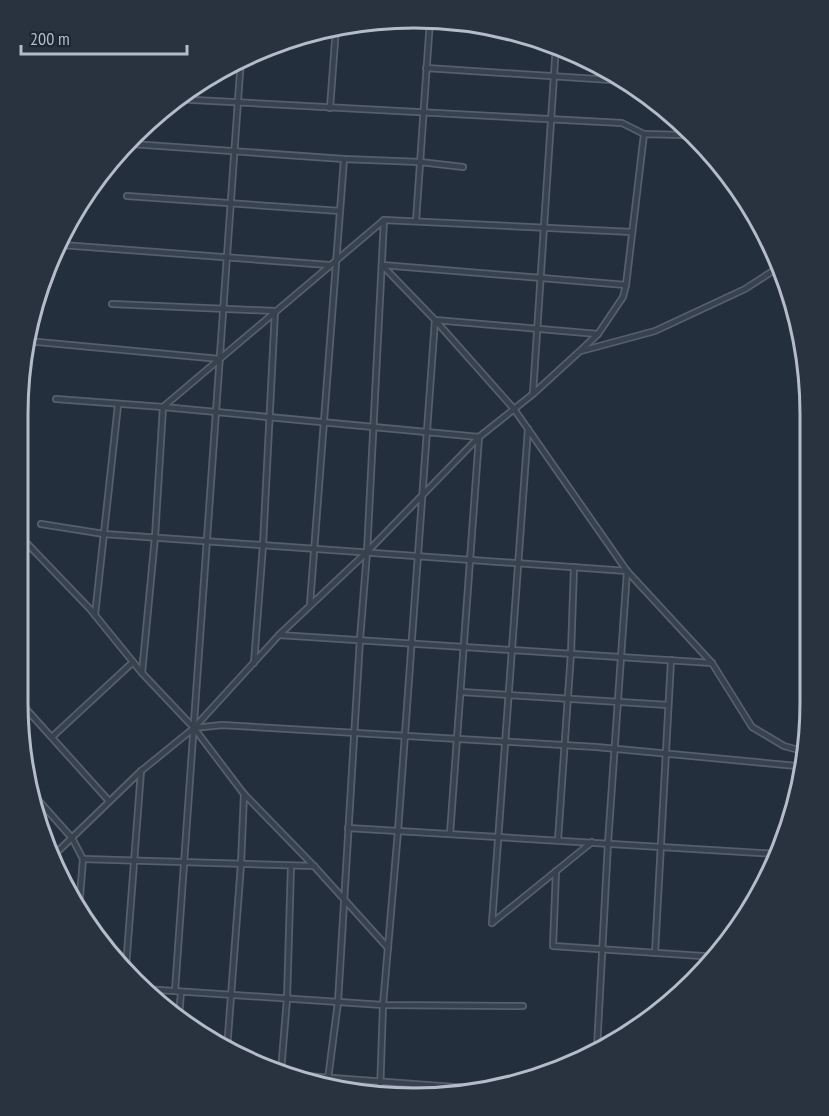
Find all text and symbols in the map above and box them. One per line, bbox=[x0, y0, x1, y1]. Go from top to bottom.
scale bar bbox=[21, 18, 188, 56]
text: 200 m bbox=[30, 27, 70, 50]

